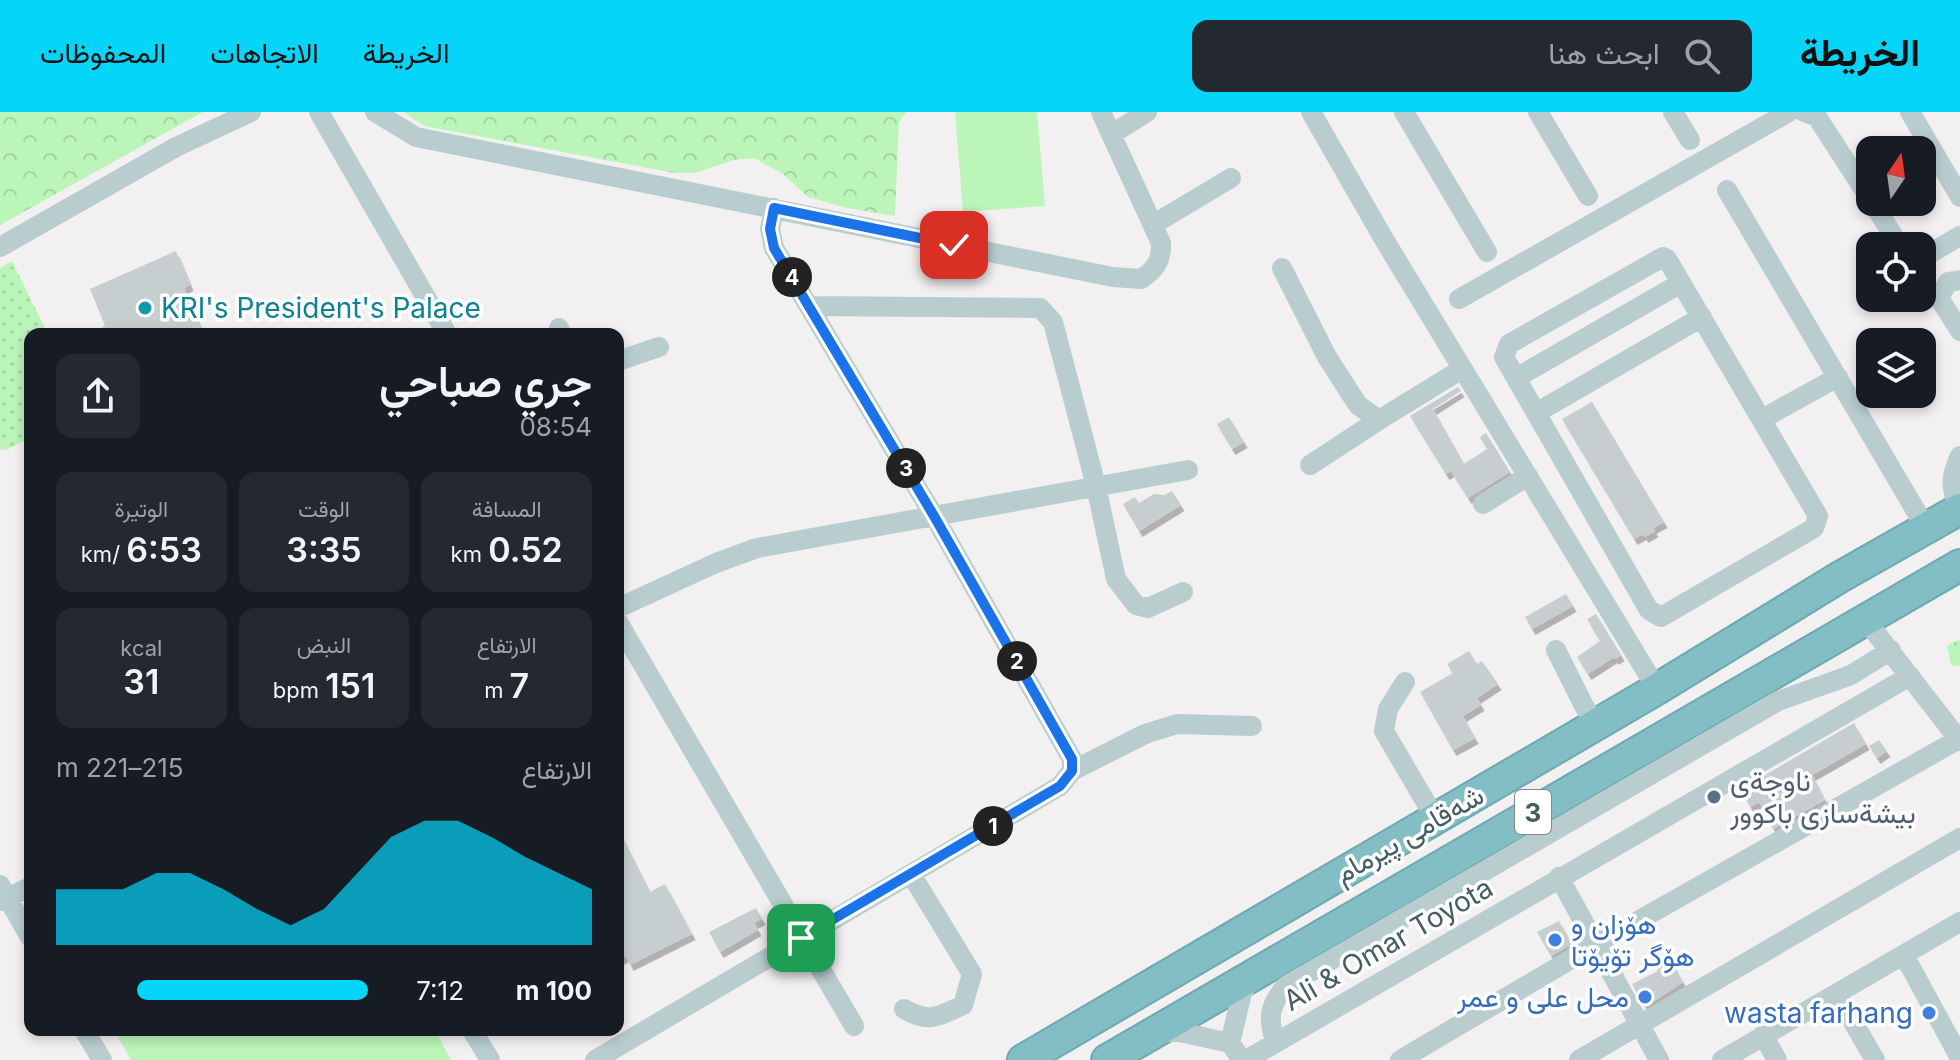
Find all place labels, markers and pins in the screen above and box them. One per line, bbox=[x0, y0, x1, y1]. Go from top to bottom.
pin bbox=[920, 211, 988, 279]
pin: 4 bbox=[772, 257, 812, 297]
place label: KRI's President's Palace bbox=[161, 291, 481, 325]
marker: KRI's President's Palace bbox=[136, 299, 154, 317]
pin: 3 bbox=[886, 448, 926, 488]
pin: 2 bbox=[997, 641, 1037, 681]
place label: ناوجةى بيشةسازى باكوور bbox=[1729, 764, 1916, 831]
marker: ناوجةى بيشةسازى باكوور bbox=[1705, 788, 1723, 806]
pin: 1 bbox=[973, 806, 1013, 846]
pin bbox=[767, 904, 835, 972]
place label: هۆزان و هۆگر تۆیۆتا bbox=[1571, 907, 1694, 974]
marker: هۆزان و هۆگر تۆیۆتا bbox=[1546, 931, 1564, 949]
place label: محل على و عمر bbox=[1456, 980, 1629, 1015]
marker: محل على و عمر bbox=[1636, 988, 1654, 1006]
place label: wasta farhang bbox=[1724, 996, 1913, 1030]
marker: wasta farhang bbox=[1920, 1004, 1938, 1022]

